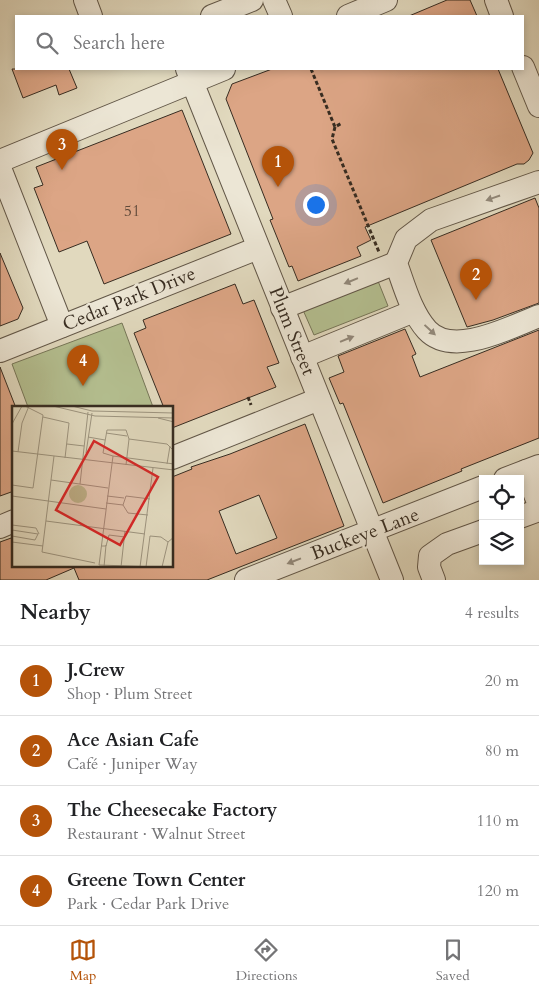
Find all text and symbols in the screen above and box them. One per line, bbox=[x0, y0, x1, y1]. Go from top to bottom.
search box bbox=[15, 15, 524, 70]
icon: search bbox=[33, 29, 61, 57]
text: Search here bbox=[73, 30, 165, 56]
pin: 3 bbox=[46, 129, 78, 170]
pin: 1 bbox=[262, 146, 294, 187]
your location bbox=[303, 192, 329, 218]
one-way arrow bbox=[485, 194, 500, 202]
house number: 51 bbox=[124, 200, 140, 222]
pin: 2 bbox=[460, 259, 492, 300]
street label: Cedar Park Drive bbox=[59, 261, 199, 337]
one-way arrow bbox=[344, 278, 358, 286]
street label: Plum Street bbox=[262, 283, 322, 379]
one-way arrow bbox=[423, 324, 435, 336]
one-way arrow bbox=[340, 334, 354, 342]
pin: 4 bbox=[67, 345, 99, 386]
inset map bbox=[12, 406, 174, 568]
map controls bbox=[479, 475, 524, 565]
button: locate bbox=[479, 475, 524, 520]
street label: Buckeye Lane bbox=[307, 501, 423, 567]
button: layers bbox=[479, 520, 524, 565]
one-way arrow bbox=[287, 558, 301, 566]
text: Nearby bbox=[20, 598, 91, 627]
text: 4 results bbox=[465, 602, 519, 624]
text: J.Crew bbox=[67, 657, 125, 683]
text: 1 bbox=[32, 670, 40, 692]
text: 20 m bbox=[485, 670, 519, 692]
text: Shop · Plum Street bbox=[67, 683, 192, 705]
text: Ace Asian Cafe bbox=[67, 727, 199, 753]
text: 2 bbox=[32, 740, 40, 762]
text: 80 m bbox=[485, 740, 519, 762]
text: Café · Juniper Way bbox=[67, 753, 198, 775]
text: The Cheesecake Factory bbox=[67, 797, 277, 823]
text: 3 bbox=[32, 810, 40, 832]
text: 110 m bbox=[477, 810, 519, 832]
text: Restaurant · Walnut Street bbox=[67, 823, 245, 845]
text: Greene Town Center bbox=[67, 867, 245, 893]
text: 4 bbox=[32, 880, 40, 902]
text: 120 m bbox=[477, 880, 519, 902]
text: Park · Cedar Park Drive bbox=[67, 893, 229, 915]
tab: Map bbox=[69, 936, 97, 985]
tab: Directions bbox=[236, 936, 297, 985]
tab: Saved bbox=[436, 936, 470, 985]

